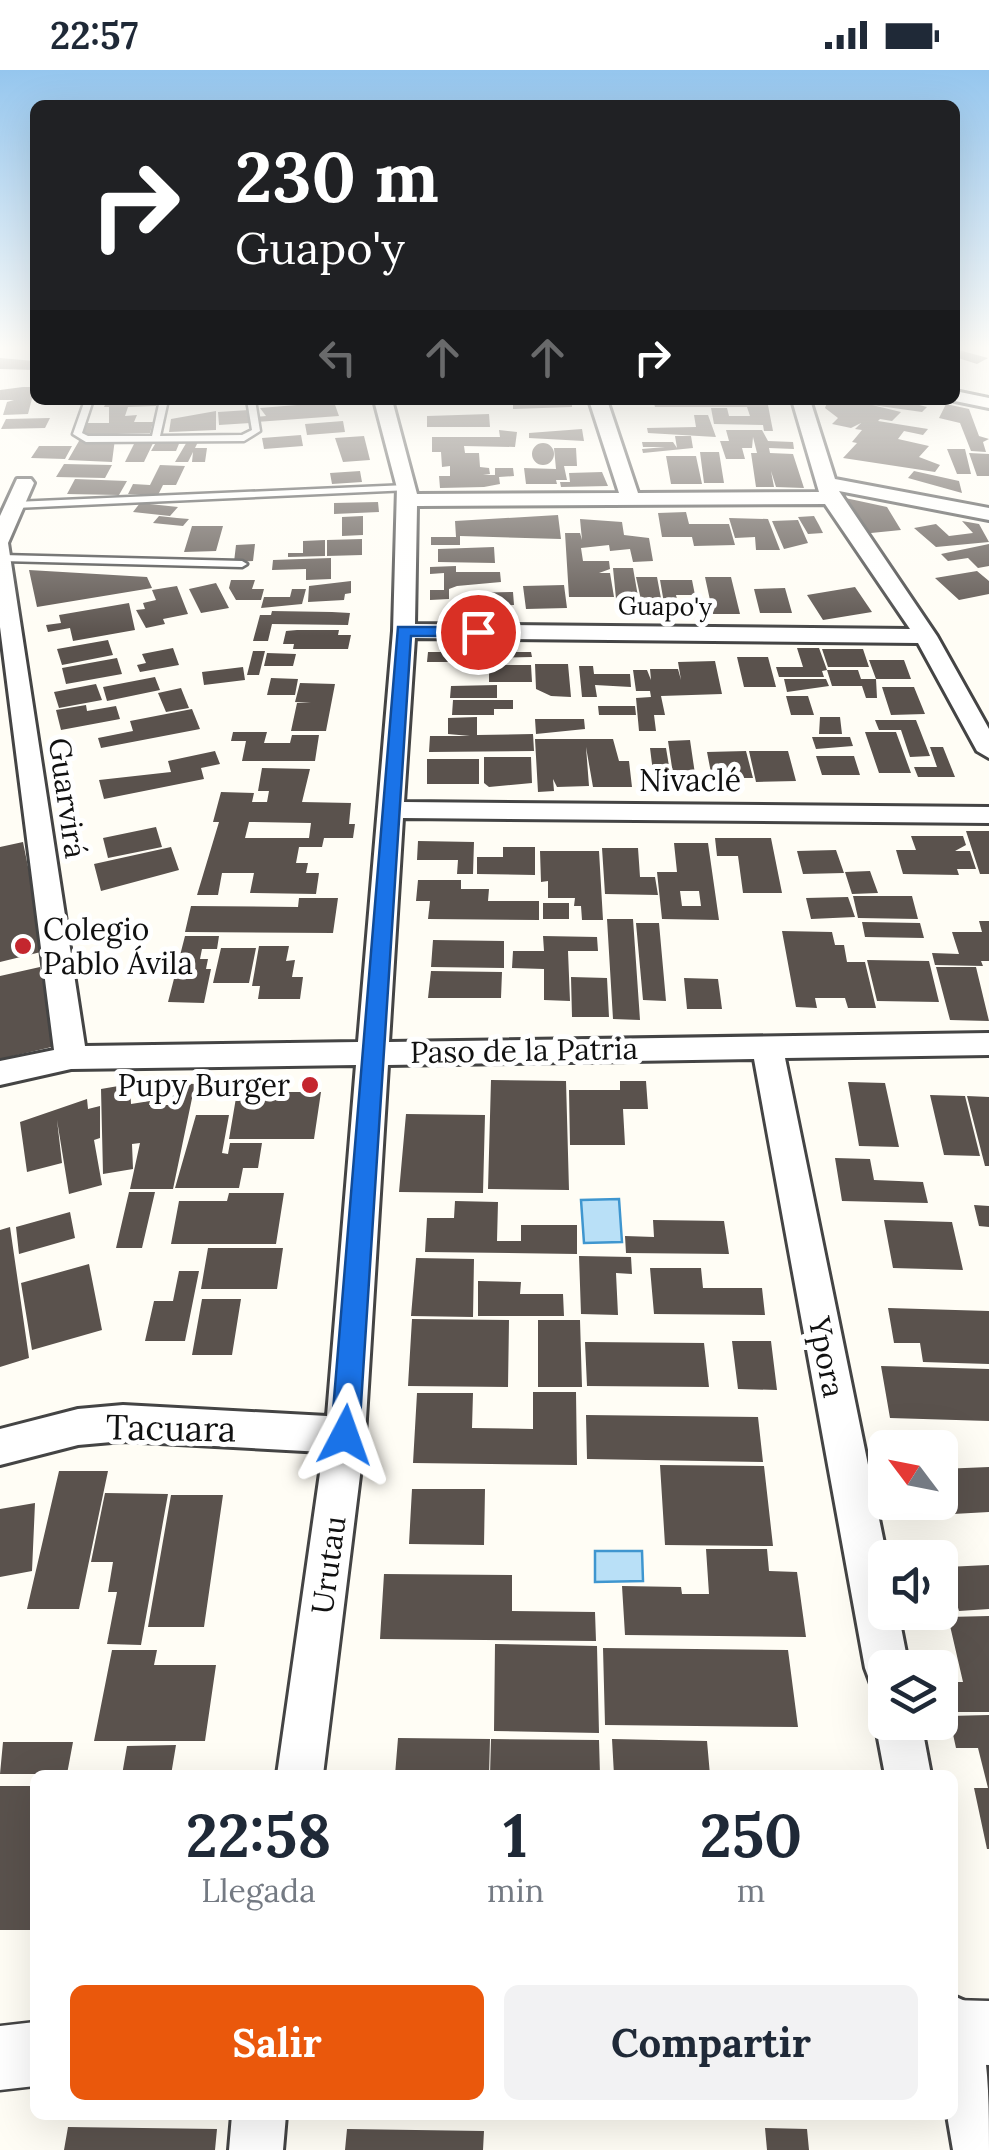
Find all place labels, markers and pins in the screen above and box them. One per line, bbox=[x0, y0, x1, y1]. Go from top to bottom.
pin bbox=[436, 590, 521, 675]
place label: Colegio Pablo Ávila bbox=[43, 910, 193, 982]
marker: Colegio Pablo Ávila bbox=[12, 935, 34, 957]
place label: Pupy Burger bbox=[118, 1066, 290, 1105]
marker: Pupy Burger bbox=[299, 1074, 321, 1096]

